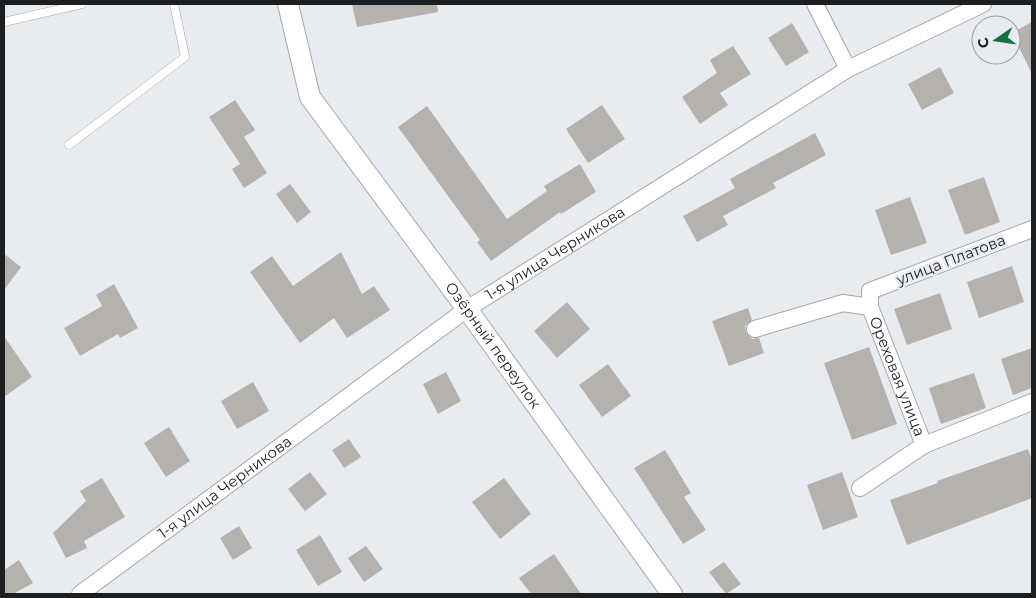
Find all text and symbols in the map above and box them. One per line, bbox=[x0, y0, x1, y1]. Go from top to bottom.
north arrow bbox=[971, 15, 1021, 65]
text: С bbox=[973, 36, 993, 50]
street label: 1-я улица Черникова bbox=[482, 202, 628, 304]
street label: улица Платова bbox=[893, 230, 1008, 289]
street label: Озёрный переулок bbox=[441, 278, 545, 412]
street label: Ореховая улица bbox=[866, 314, 930, 439]
street label: 1-я улица Черникова bbox=[154, 431, 295, 542]

